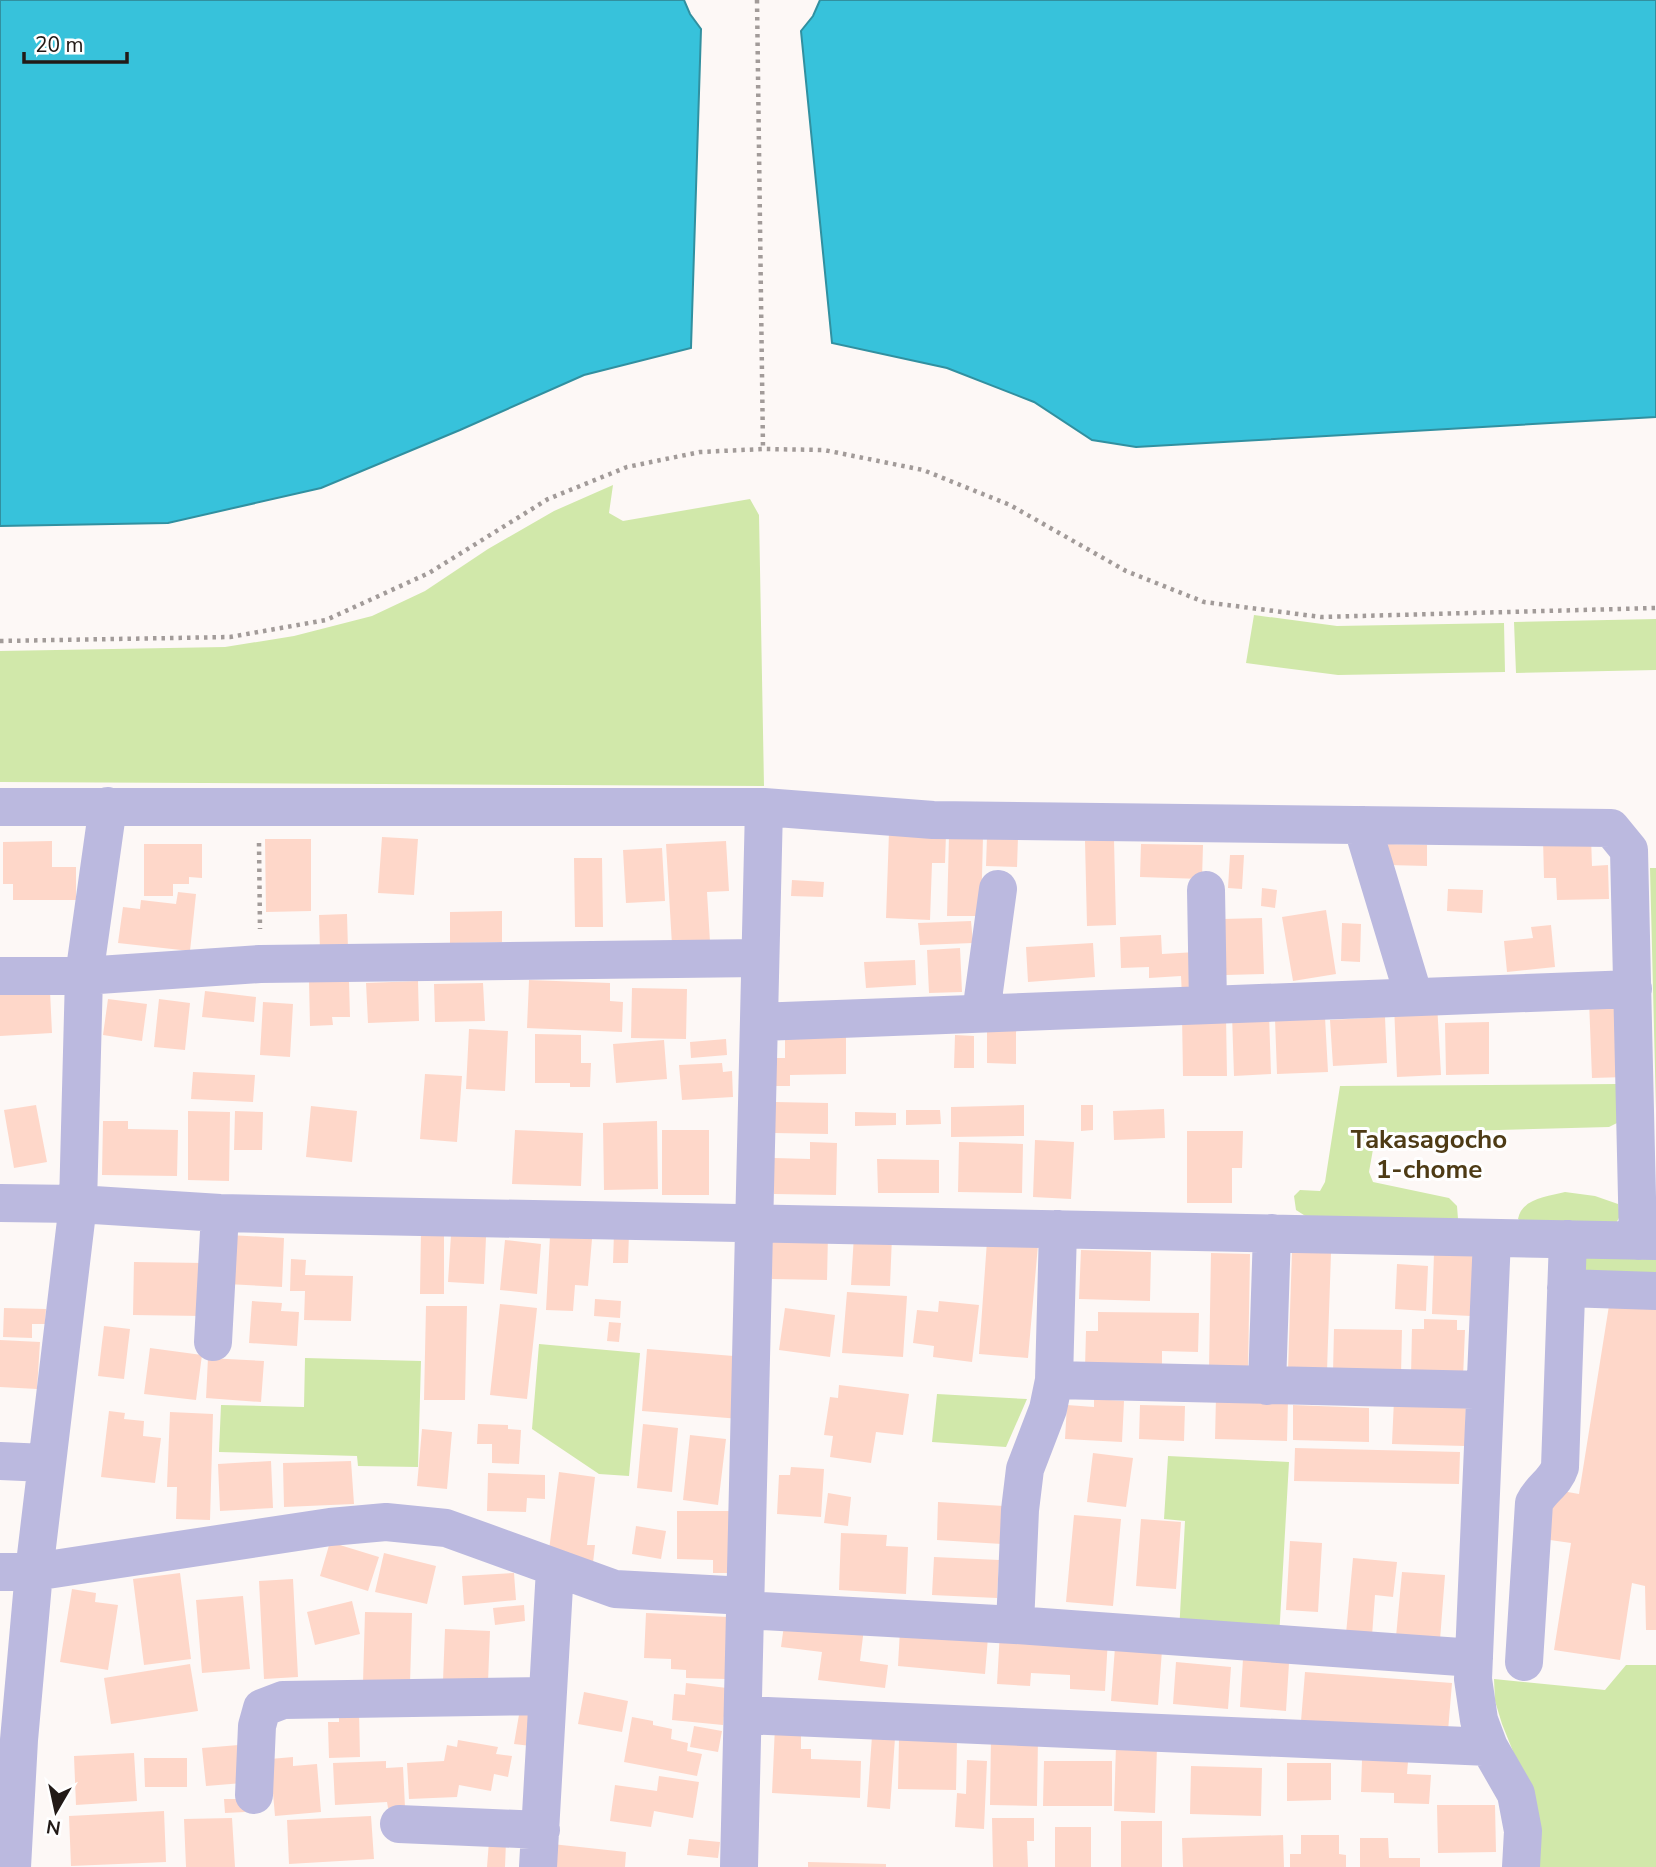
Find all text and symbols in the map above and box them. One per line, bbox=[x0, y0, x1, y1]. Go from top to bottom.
scale bar bbox=[24, 21, 128, 65]
text: 20 m bbox=[35, 31, 84, 59]
district label: Takasagocho 1-chome bbox=[1351, 1122, 1507, 1187]
north arrow bbox=[21, 1776, 91, 1846]
text: N bbox=[44, 1813, 63, 1841]

